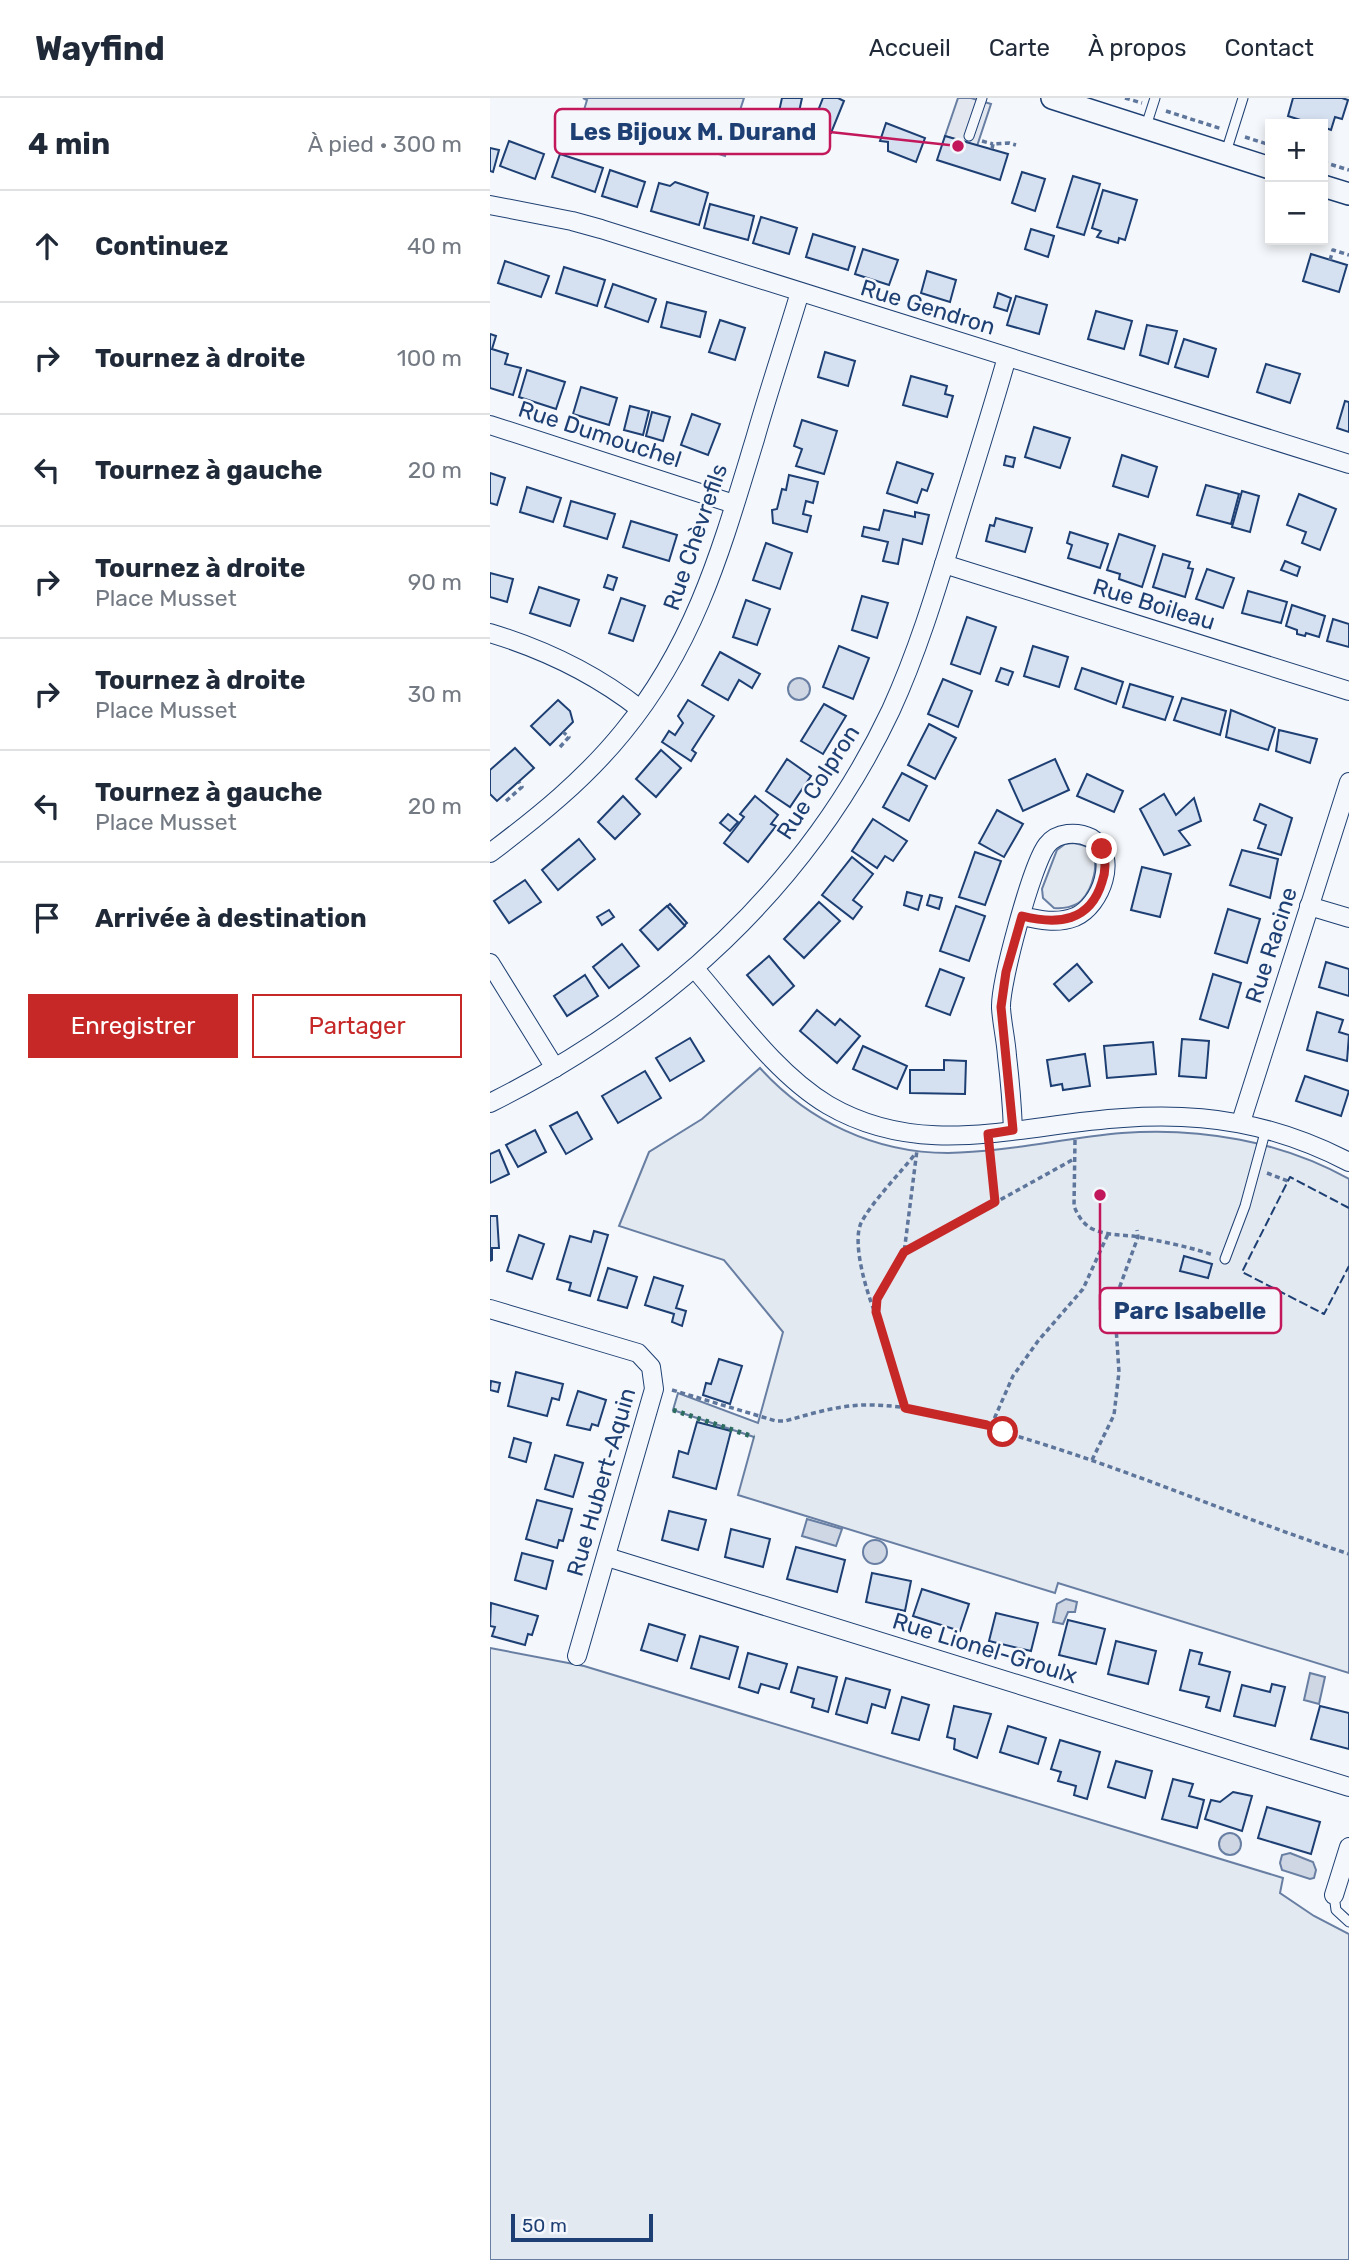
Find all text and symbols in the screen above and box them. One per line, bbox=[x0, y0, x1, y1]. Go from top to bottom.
text: Wayfind bbox=[35, 29, 165, 68]
text: Accueil bbox=[869, 34, 951, 62]
text: Carte bbox=[989, 34, 1050, 62]
text: À propos bbox=[1088, 34, 1187, 62]
text: Contact bbox=[1225, 34, 1314, 62]
callout: Les Bijoux M. Durand bbox=[555, 109, 830, 154]
text: Les Bijoux M. Durand bbox=[570, 118, 816, 146]
map controls bbox=[1265, 119, 1328, 245]
button: + bbox=[1265, 119, 1328, 182]
text: 4 min bbox=[28, 126, 110, 162]
text: À pied · 300 m bbox=[308, 130, 462, 158]
button: − bbox=[1265, 182, 1328, 245]
icon: ahead bbox=[28, 227, 66, 265]
text: Continuez bbox=[95, 231, 228, 262]
text: 40 m bbox=[407, 232, 462, 260]
street label: Rue Gendron bbox=[857, 273, 999, 341]
icon: right bbox=[28, 339, 66, 377]
text: Tournez à droite bbox=[95, 343, 305, 374]
text: 100 m bbox=[397, 344, 462, 372]
street label: Rue Dumouchel bbox=[515, 394, 685, 474]
icon: left bbox=[28, 451, 66, 489]
text: Tournez à gauche bbox=[95, 455, 323, 486]
text: 20 m bbox=[408, 456, 462, 484]
street label: Rue Chèvrefils bbox=[657, 460, 733, 614]
text: Tournez à droite bbox=[95, 553, 305, 584]
icon: right bbox=[28, 563, 66, 601]
text: 90 m bbox=[408, 568, 462, 596]
street label: Rue Boileau bbox=[1089, 572, 1219, 636]
text: Place Musset bbox=[95, 584, 237, 612]
text: Tournez à droite bbox=[95, 665, 305, 696]
icon: right bbox=[28, 675, 66, 713]
text: 30 m bbox=[407, 680, 462, 708]
text: Place Musset bbox=[95, 696, 237, 724]
street label: Rue Colpron bbox=[771, 719, 865, 845]
text: Tournez à gauche bbox=[95, 777, 323, 808]
icon: left bbox=[28, 787, 66, 825]
text: 20 m bbox=[408, 792, 462, 820]
text: Place Musset bbox=[95, 808, 237, 836]
route end bbox=[1086, 833, 1117, 864]
street label: Rue Racine bbox=[1239, 883, 1303, 1007]
icon: arrive bbox=[28, 899, 66, 937]
text: Arrivée à destination bbox=[95, 903, 367, 934]
button: Enregistrer bbox=[28, 994, 238, 1058]
button: Partager bbox=[252, 994, 462, 1058]
callout: Parc Isabelle bbox=[1100, 1288, 1281, 1333]
text: Parc Isabelle bbox=[1114, 1297, 1266, 1325]
street label: Rue Hubert-Aquin bbox=[561, 1385, 641, 1579]
route start bbox=[987, 1416, 1018, 1447]
street label: Rue Lionel-Groulx bbox=[889, 1607, 1081, 1689]
scale bar bbox=[511, 2211, 653, 2243]
text: 50 m bbox=[522, 2214, 567, 2237]

